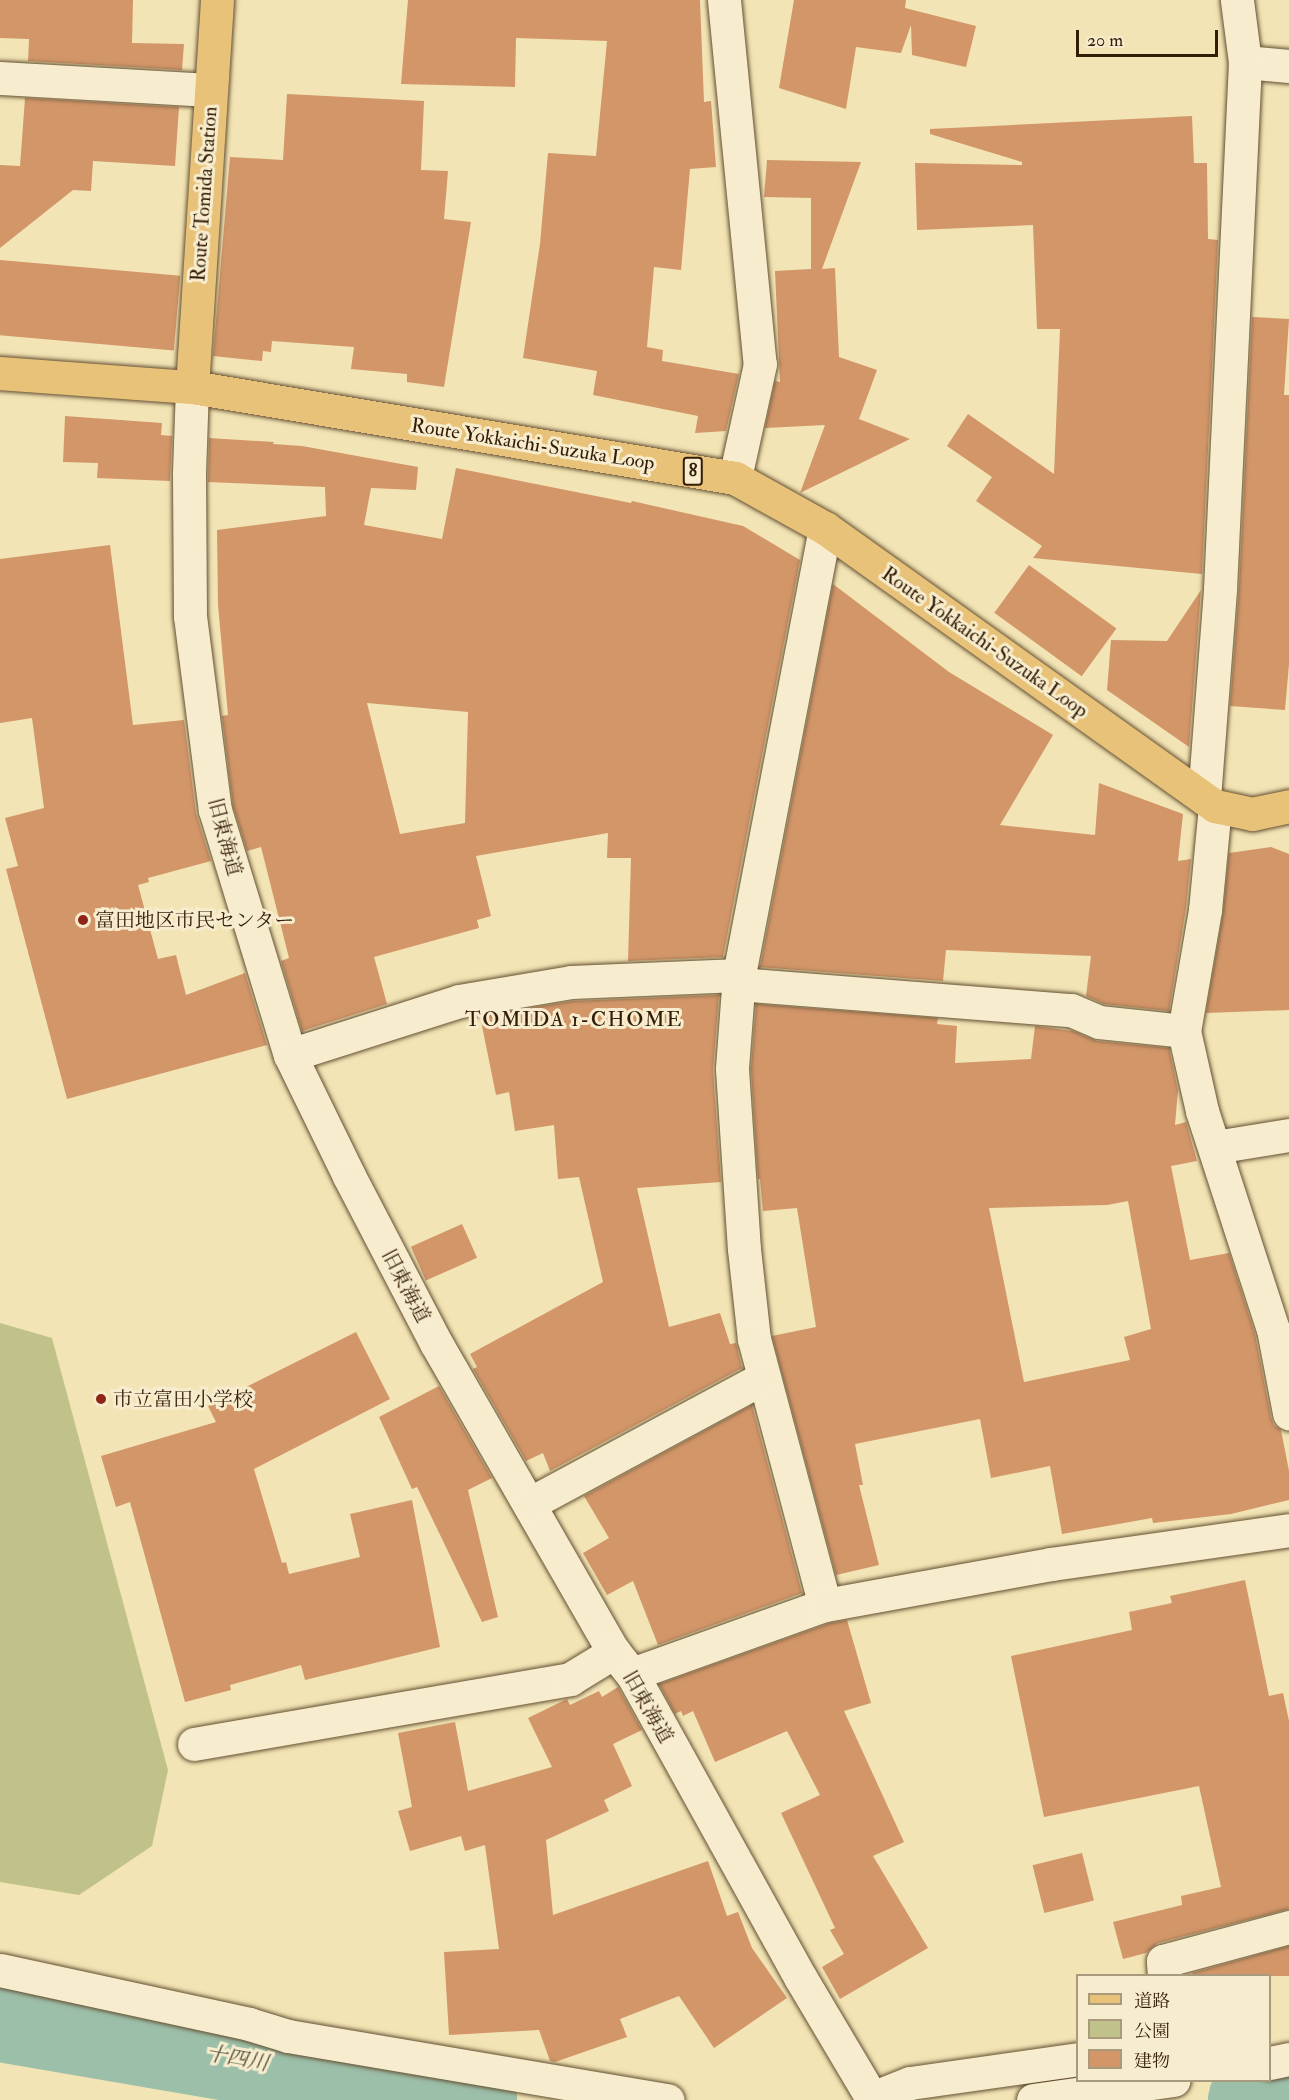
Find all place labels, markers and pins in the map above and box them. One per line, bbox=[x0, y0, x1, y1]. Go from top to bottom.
place label: 富田地区市民センター bbox=[95, 908, 295, 932]
marker: 富田地区市民センター bbox=[76, 913, 90, 927]
place label: 市立富田小学校 bbox=[113, 1387, 253, 1411]
marker: 市立富田小学校 bbox=[94, 1392, 108, 1406]

